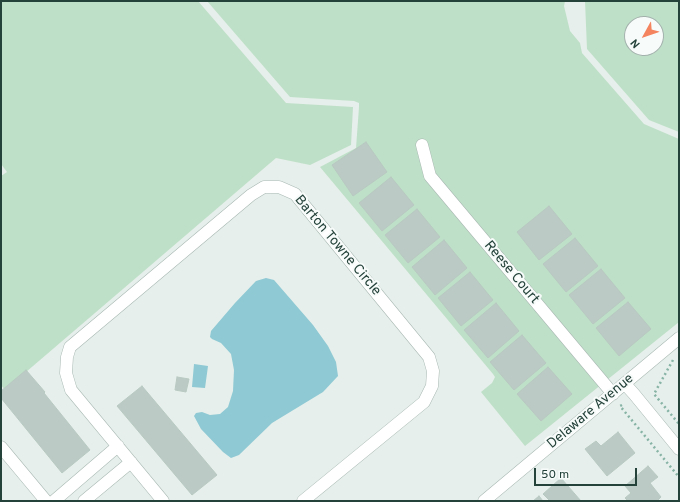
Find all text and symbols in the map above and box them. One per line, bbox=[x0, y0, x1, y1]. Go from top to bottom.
north arrow bbox=[624, 16, 664, 56]
text: N bbox=[628, 36, 643, 51]
street label: Barton Towne Circle bbox=[290, 192, 384, 300]
street label: Reese Court bbox=[480, 238, 542, 308]
street label: Delaware Avenue bbox=[544, 371, 638, 453]
scale bar bbox=[536, 460, 639, 486]
text: 50 m bbox=[541, 467, 569, 483]

